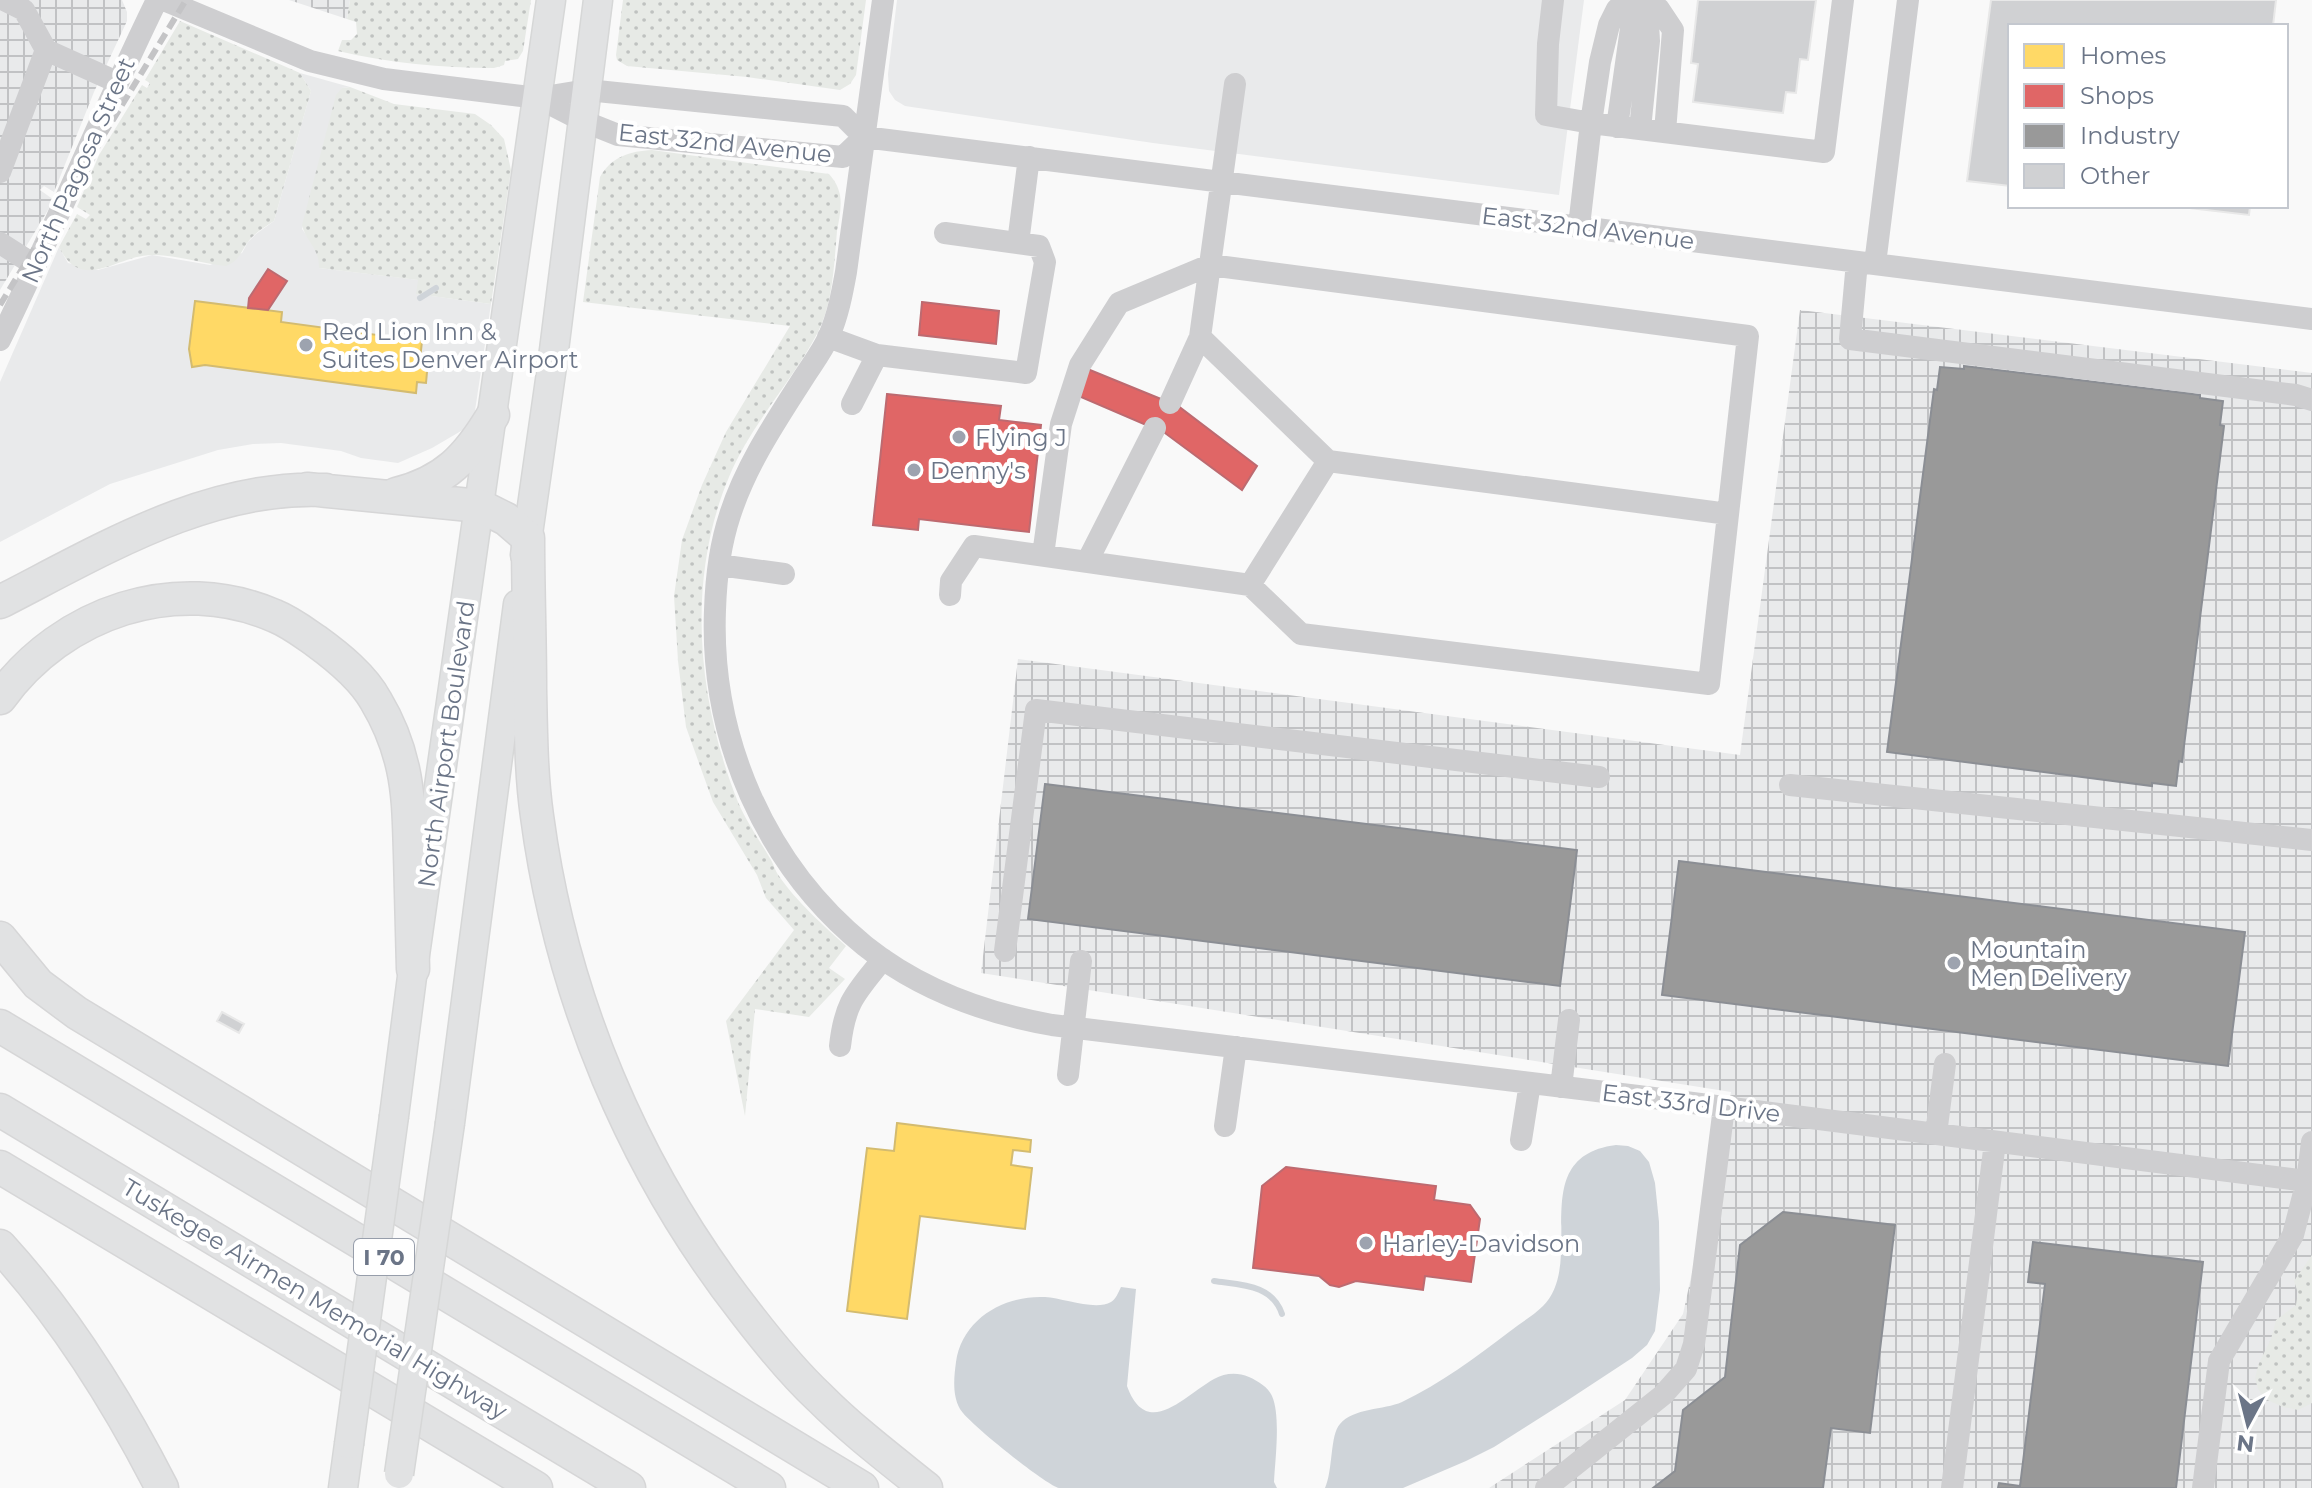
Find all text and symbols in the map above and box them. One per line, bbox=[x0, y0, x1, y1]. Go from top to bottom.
legend bbox=[2008, 24, 2288, 208]
text: Homes bbox=[2080, 41, 2166, 70]
street label: North Pagosa Street bbox=[15, 52, 141, 287]
text: Shops bbox=[2080, 81, 2154, 110]
street label: East 32nd Avenue bbox=[617, 117, 833, 169]
text: Industry bbox=[2080, 121, 2180, 150]
text: Other bbox=[2080, 161, 2150, 190]
street label: East 32nd Avenue bbox=[1480, 201, 1696, 255]
place label: Red Lion Inn & Suites Denver Airport bbox=[322, 317, 579, 374]
marker: Red Lion Inn & Suites Denver Airport bbox=[297, 336, 315, 354]
place label: Flying J bbox=[975, 423, 1067, 452]
marker: Flying J bbox=[950, 428, 968, 446]
place label: Denny's bbox=[930, 456, 1026, 485]
marker: Denny's bbox=[905, 461, 923, 479]
street label: North Airport Boulevard bbox=[411, 599, 481, 889]
place label: Mountain Men Delivery bbox=[1970, 935, 2127, 992]
marker: Mountain Men Delivery bbox=[1945, 954, 1963, 972]
street label: East 33rd Drive bbox=[1600, 1078, 1782, 1128]
street label: Tuskegee Airmen Memorial Highway bbox=[118, 1172, 512, 1426]
place label: Harley-Davidson bbox=[1382, 1229, 1580, 1258]
marker: Harley-Davidson bbox=[1357, 1234, 1375, 1252]
road number: I 70 bbox=[354, 1239, 414, 1275]
north arrow bbox=[2208, 1384, 2288, 1464]
text: N bbox=[2235, 1429, 2256, 1458]

